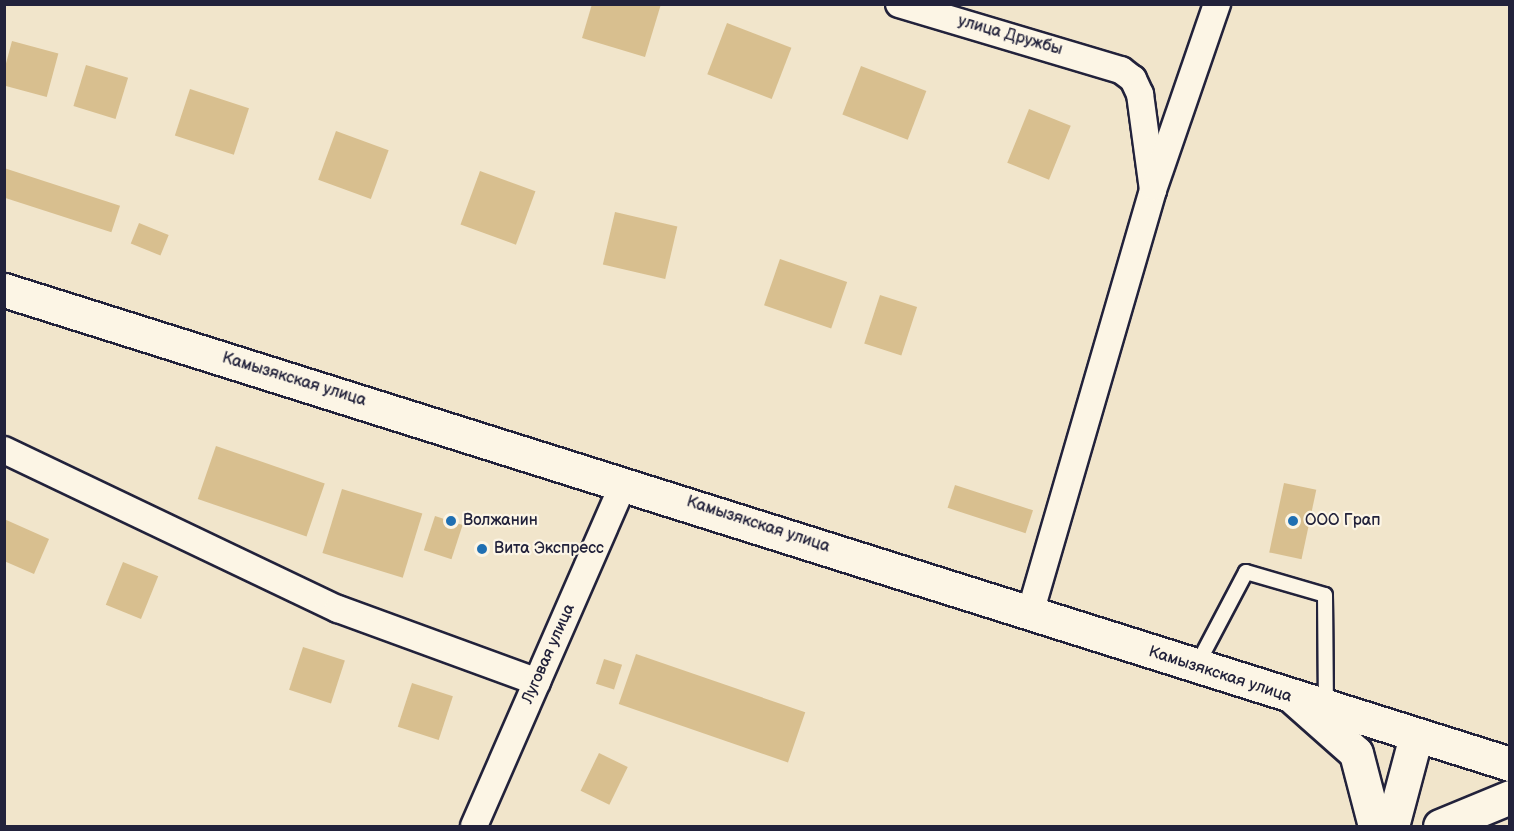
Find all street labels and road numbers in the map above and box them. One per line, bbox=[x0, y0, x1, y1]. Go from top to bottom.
street label: улица Дружбы bbox=[956, 12, 1064, 60]
street label: Камызякская улица bbox=[220, 349, 368, 411]
street label: Камызякская улица bbox=[684, 493, 832, 557]
street label: Луговая улица bbox=[518, 601, 580, 707]
street label: Камызякская улица bbox=[1146, 643, 1294, 707]

